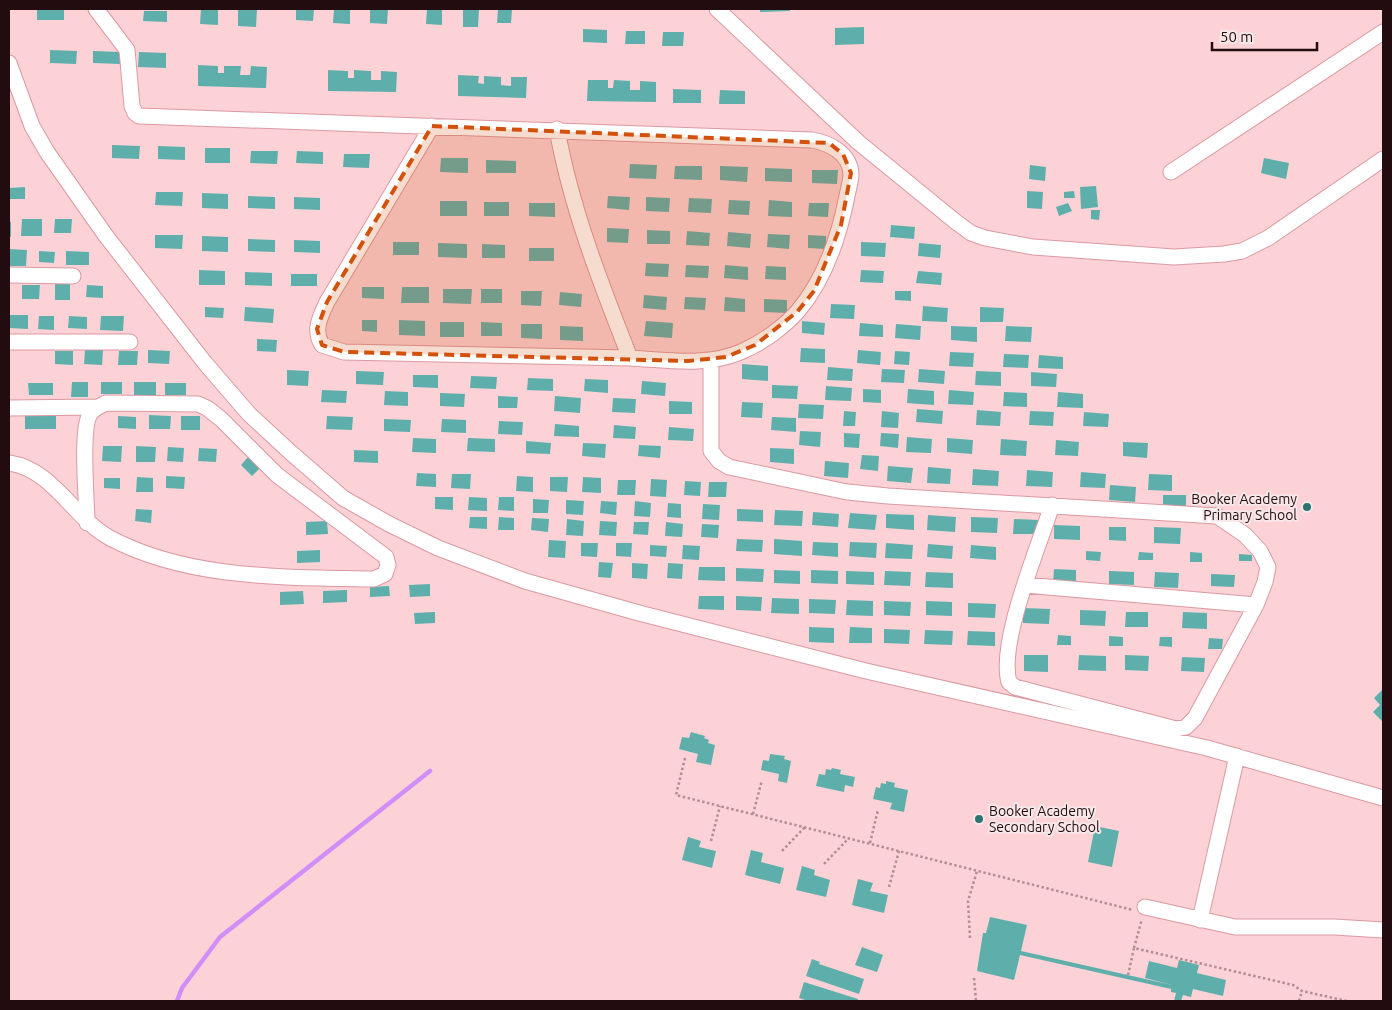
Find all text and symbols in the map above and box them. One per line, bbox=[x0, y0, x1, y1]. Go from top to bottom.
scale bar bbox=[1212, 20, 1317, 52]
text: 50 m bbox=[1220, 28, 1253, 45]
place label: Booker Academy Primary School bbox=[1191, 491, 1297, 523]
marker: Booker Academy Primary School bbox=[1301, 501, 1313, 513]
place label: Booker Academy Secondary School bbox=[989, 803, 1100, 835]
marker: Booker Academy Secondary School bbox=[973, 813, 985, 825]

